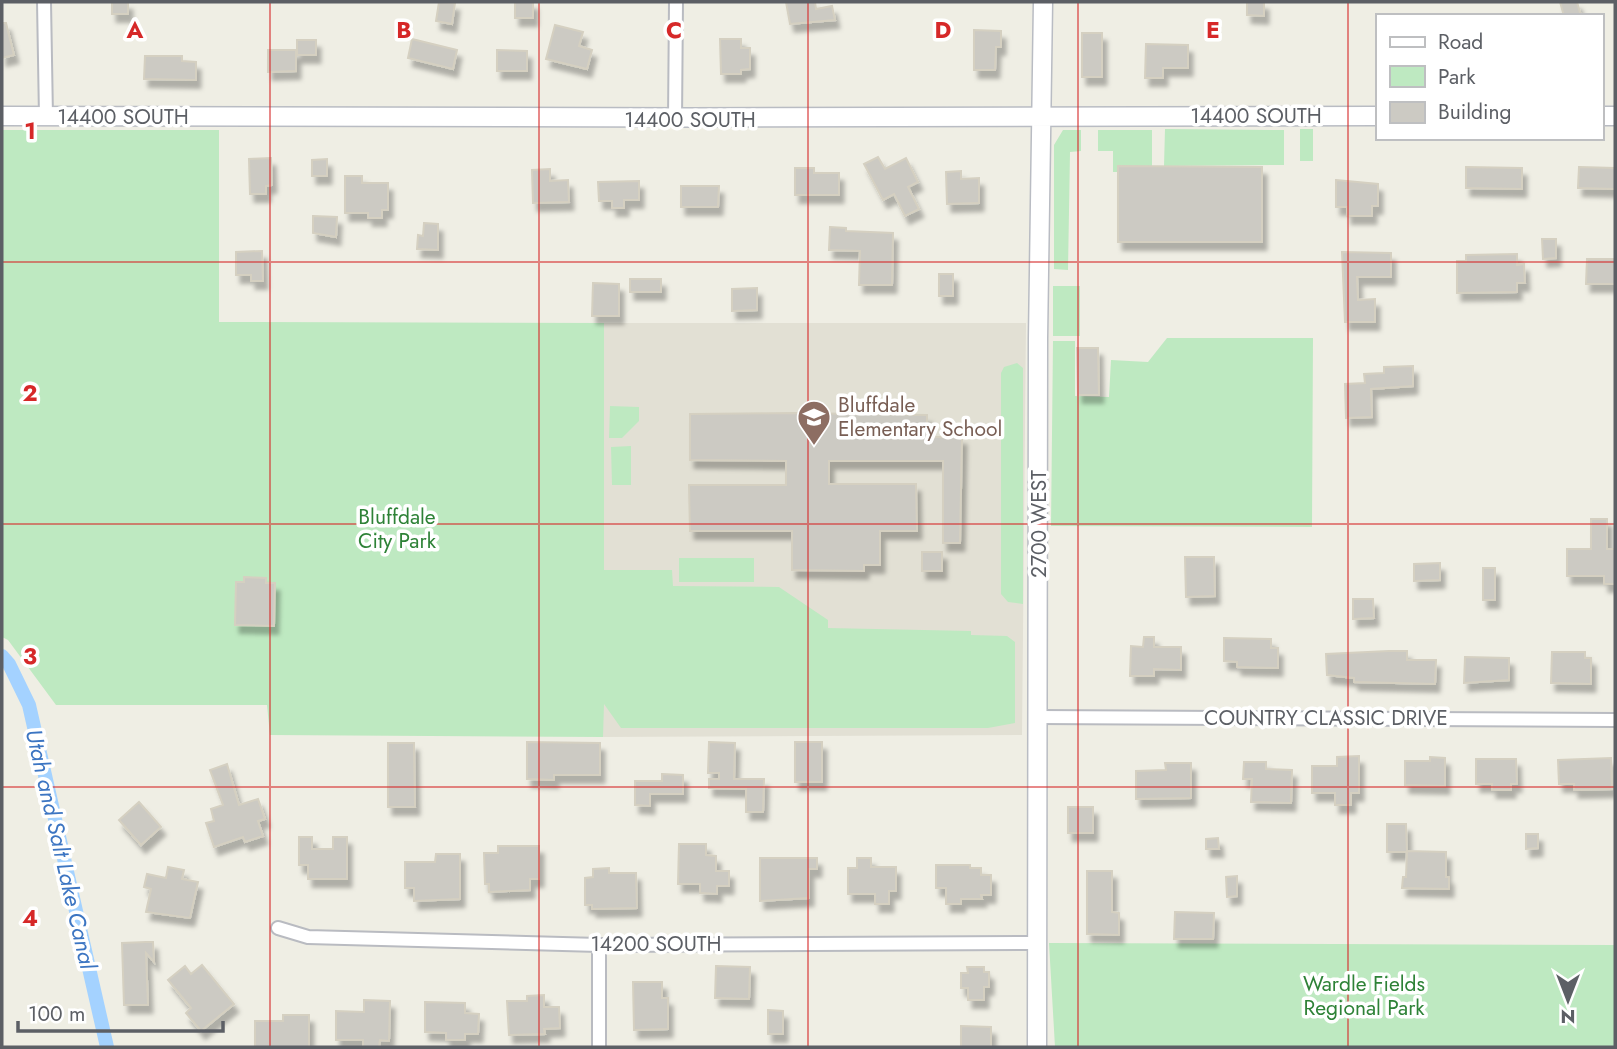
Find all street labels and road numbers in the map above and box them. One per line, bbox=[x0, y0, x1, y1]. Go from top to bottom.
street label: 14400 SOUTH bbox=[1190, 101, 1322, 131]
street label: 14400 SOUTH bbox=[57, 102, 189, 132]
street label: 14400 SOUTH bbox=[624, 105, 756, 135]
street label: 2700 WEST bbox=[1024, 470, 1054, 578]
street label: COUNTRY CLASSIC DRIVE bbox=[1204, 703, 1448, 733]
street label: 14200 SOUTH bbox=[590, 929, 722, 959]

